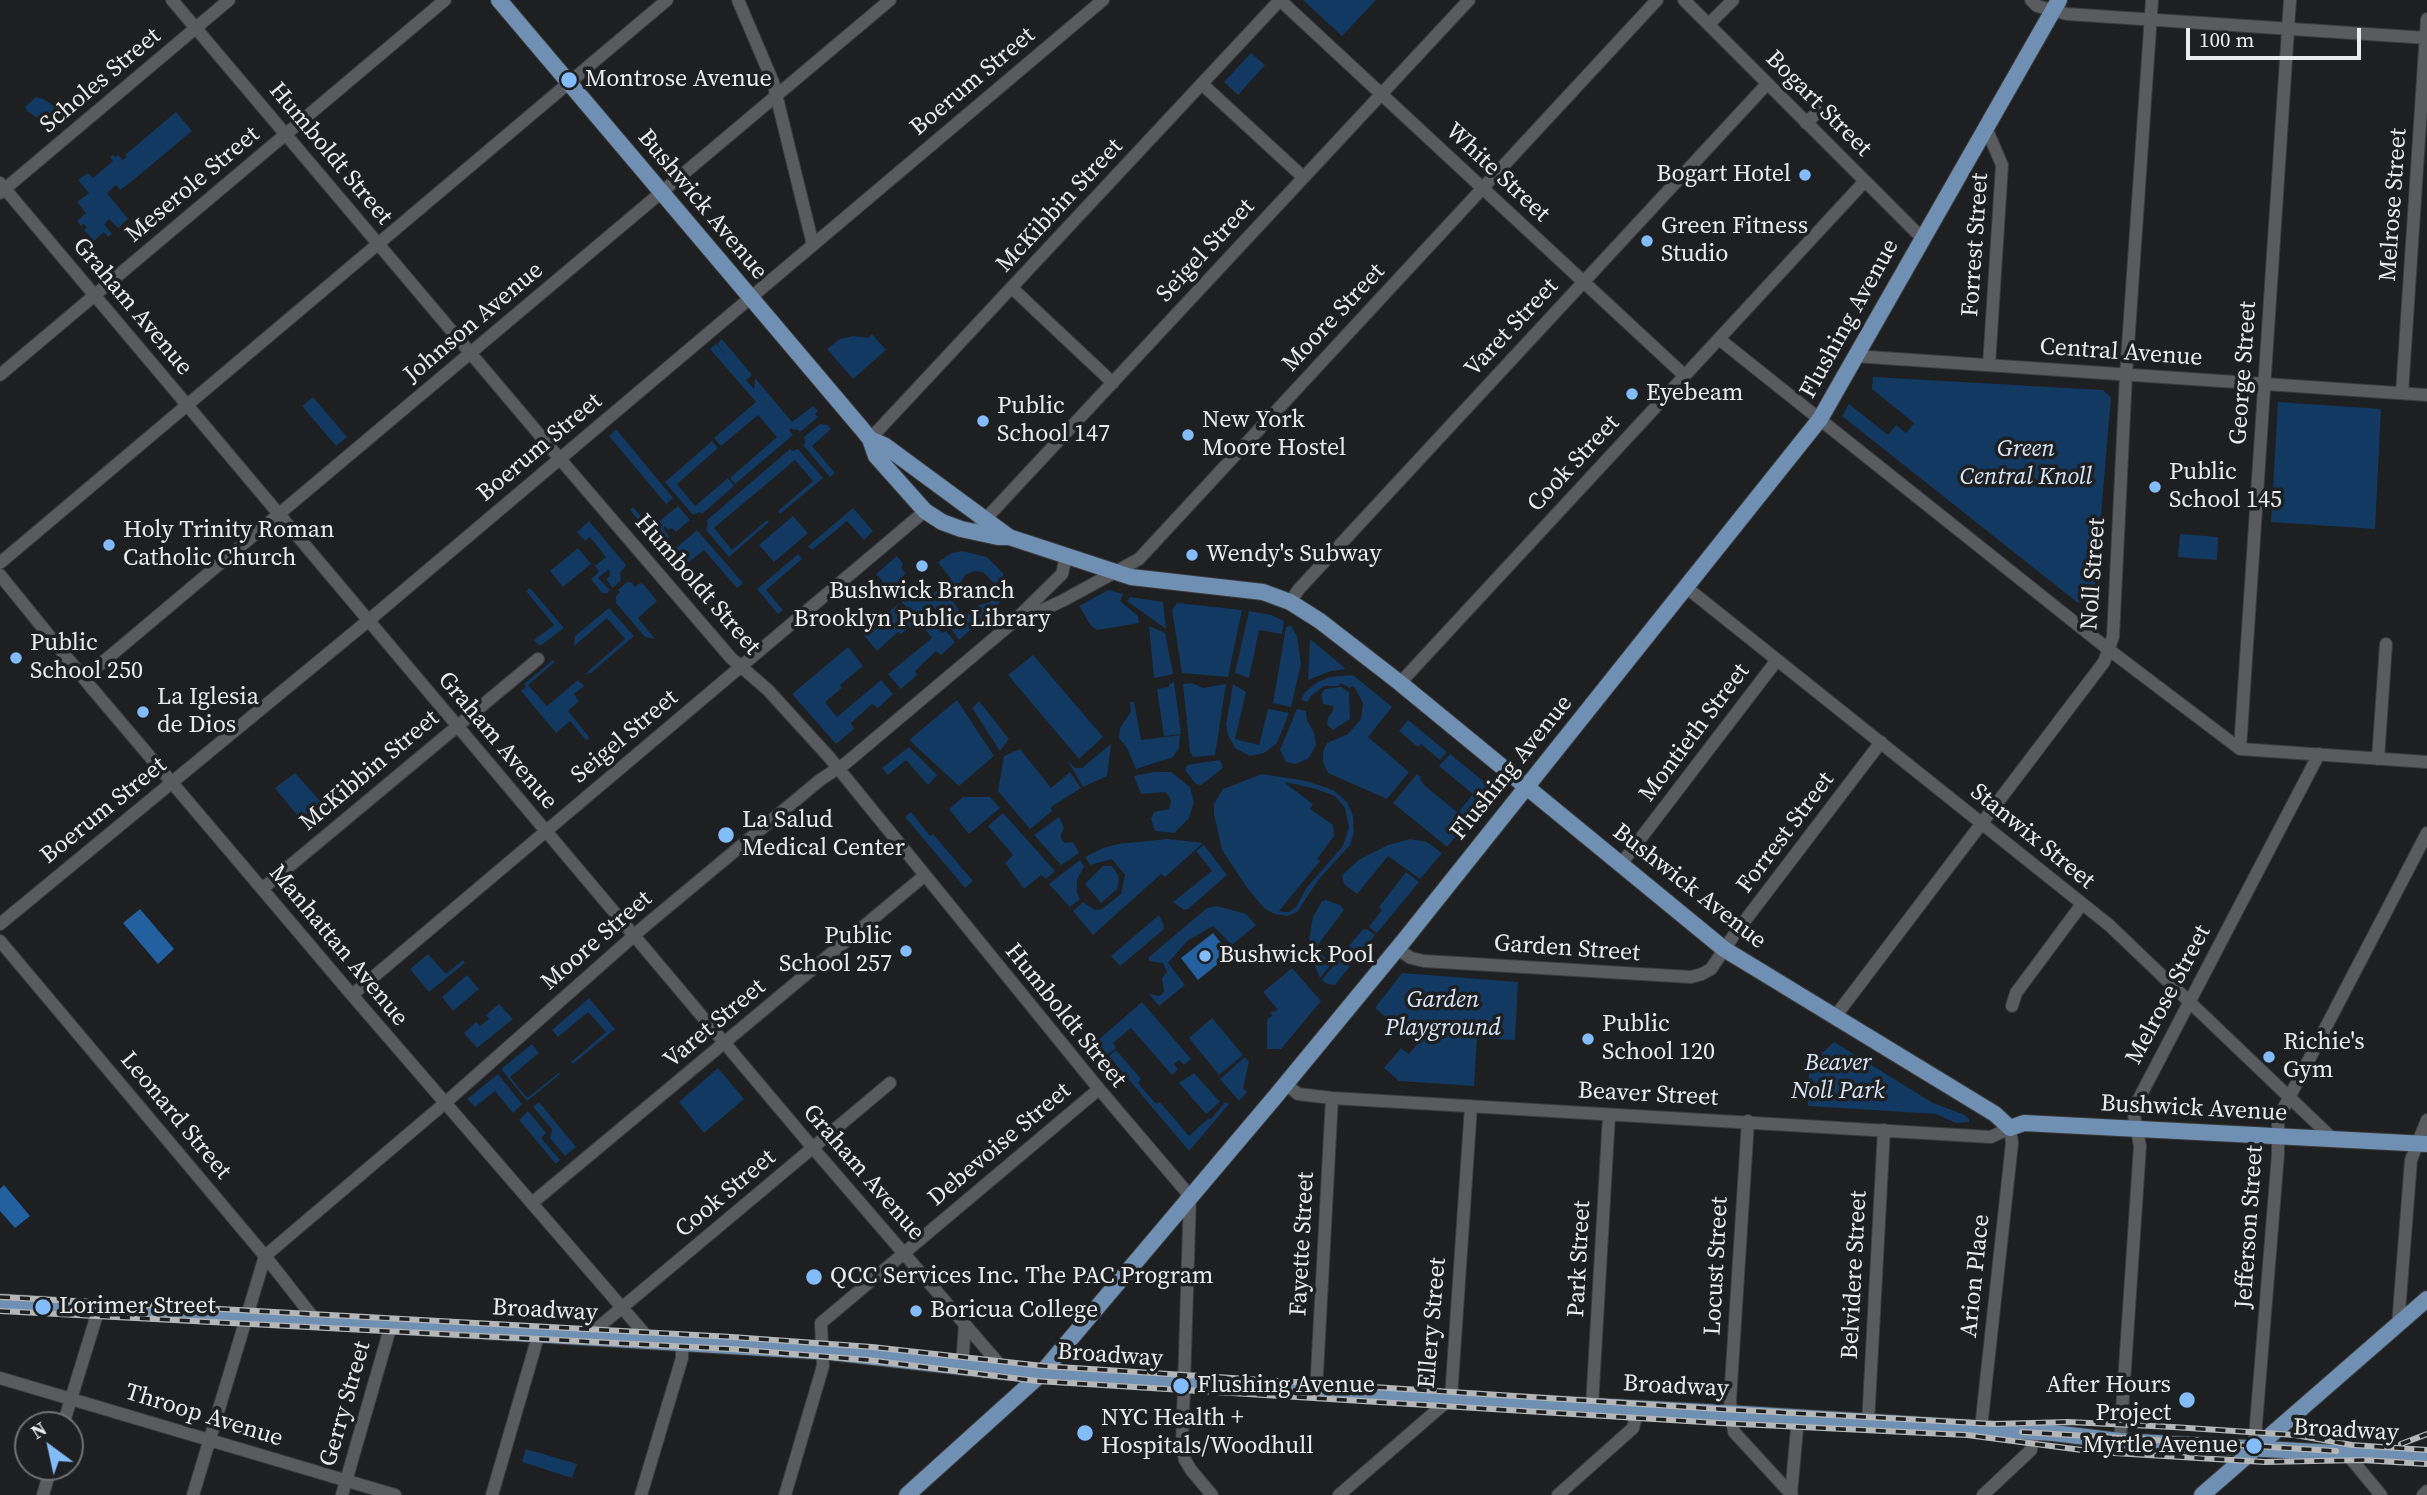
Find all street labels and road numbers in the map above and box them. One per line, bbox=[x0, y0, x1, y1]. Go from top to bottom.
street label: Scholes Street bbox=[35, 22, 167, 140]
street label: Boerum Street bbox=[905, 22, 1041, 142]
street label: Bogart Street bbox=[1759, 45, 1877, 163]
street label: Humboldt Street bbox=[262, 77, 398, 231]
street label: White Street bbox=[1439, 117, 1555, 229]
street label: Meserole Street bbox=[120, 121, 266, 249]
street label: Bushwick Avenue bbox=[631, 124, 773, 286]
street label: Melrose Street bbox=[2374, 127, 2414, 283]
street label: McKibbin Street bbox=[991, 133, 1129, 279]
street label: Forrest Street bbox=[1957, 172, 1995, 318]
street label: Seigel Street bbox=[1151, 193, 1261, 309]
street label: Graham Avenue bbox=[66, 232, 198, 382]
street label: Flushing Avenue bbox=[1794, 234, 1906, 404]
street label: Johnson Avenue bbox=[399, 256, 549, 390]
street label: Moore Street bbox=[1277, 258, 1391, 378]
street label: Varet Street bbox=[1459, 273, 1565, 383]
street label: George Street bbox=[2225, 300, 2263, 446]
street label: Central Avenue bbox=[2039, 333, 2203, 373]
street label: Boerum Street bbox=[472, 388, 608, 508]
street label: Cook Street bbox=[1522, 410, 1626, 518]
street label: Humboldt Street bbox=[628, 509, 766, 661]
street label: Noll Street bbox=[2076, 517, 2112, 631]
street label: Montieth Street bbox=[1634, 658, 1756, 808]
street label: Graham Avenue bbox=[431, 666, 563, 816]
street label: Seigel Street bbox=[566, 684, 684, 790]
street label: Flushing Avenue bbox=[1445, 690, 1579, 846]
street label: McKibbin Street bbox=[295, 705, 445, 837]
street label: Boerum Street bbox=[35, 751, 173, 871]
street label: Forrest Street bbox=[1731, 767, 1841, 899]
street label: Stanwix Street bbox=[1964, 778, 2100, 896]
street label: Bushwick Avenue bbox=[1606, 818, 1772, 956]
street label: Manhattan Avenue bbox=[262, 860, 414, 1032]
street label: Moore Street bbox=[536, 885, 658, 997]
street label: Melrose Street bbox=[2120, 920, 2218, 1070]
street label: Garden Street bbox=[1493, 930, 1641, 968]
street label: Humboldt Street bbox=[998, 938, 1132, 1094]
street label: Varet Street bbox=[658, 973, 772, 1075]
street label: Leonard Street bbox=[113, 1046, 237, 1186]
street label: Debevoise Street bbox=[923, 1077, 1077, 1213]
street label: Beaver Street bbox=[1577, 1077, 1719, 1113]
street label: Bushwick Avenue bbox=[2100, 1090, 2288, 1128]
street label: Graham Avenue bbox=[796, 1099, 930, 1247]
street label: Cook Street bbox=[670, 1144, 782, 1244]
street label: Jefferson Street bbox=[2230, 1144, 2270, 1310]
street label: Fayette Street bbox=[1285, 1171, 1321, 1317]
street label: Belvidere Street bbox=[1836, 1190, 1874, 1360]
street label: Locust Street bbox=[1699, 1196, 1735, 1336]
street label: Park Street bbox=[1563, 1200, 1597, 1318]
street label: Arion Place bbox=[1955, 1213, 1997, 1339]
street label: Ellery Street bbox=[1413, 1256, 1453, 1390]
street label: Broadway bbox=[491, 1294, 599, 1328]
street label: Gerry Street bbox=[314, 1338, 378, 1470]
street label: Broadway bbox=[1056, 1338, 1164, 1374]
street label: Broadway bbox=[1622, 1370, 1730, 1404]
street label: Throop Avenue bbox=[122, 1378, 286, 1454]
street label: Broadway bbox=[2292, 1414, 2400, 1448]

